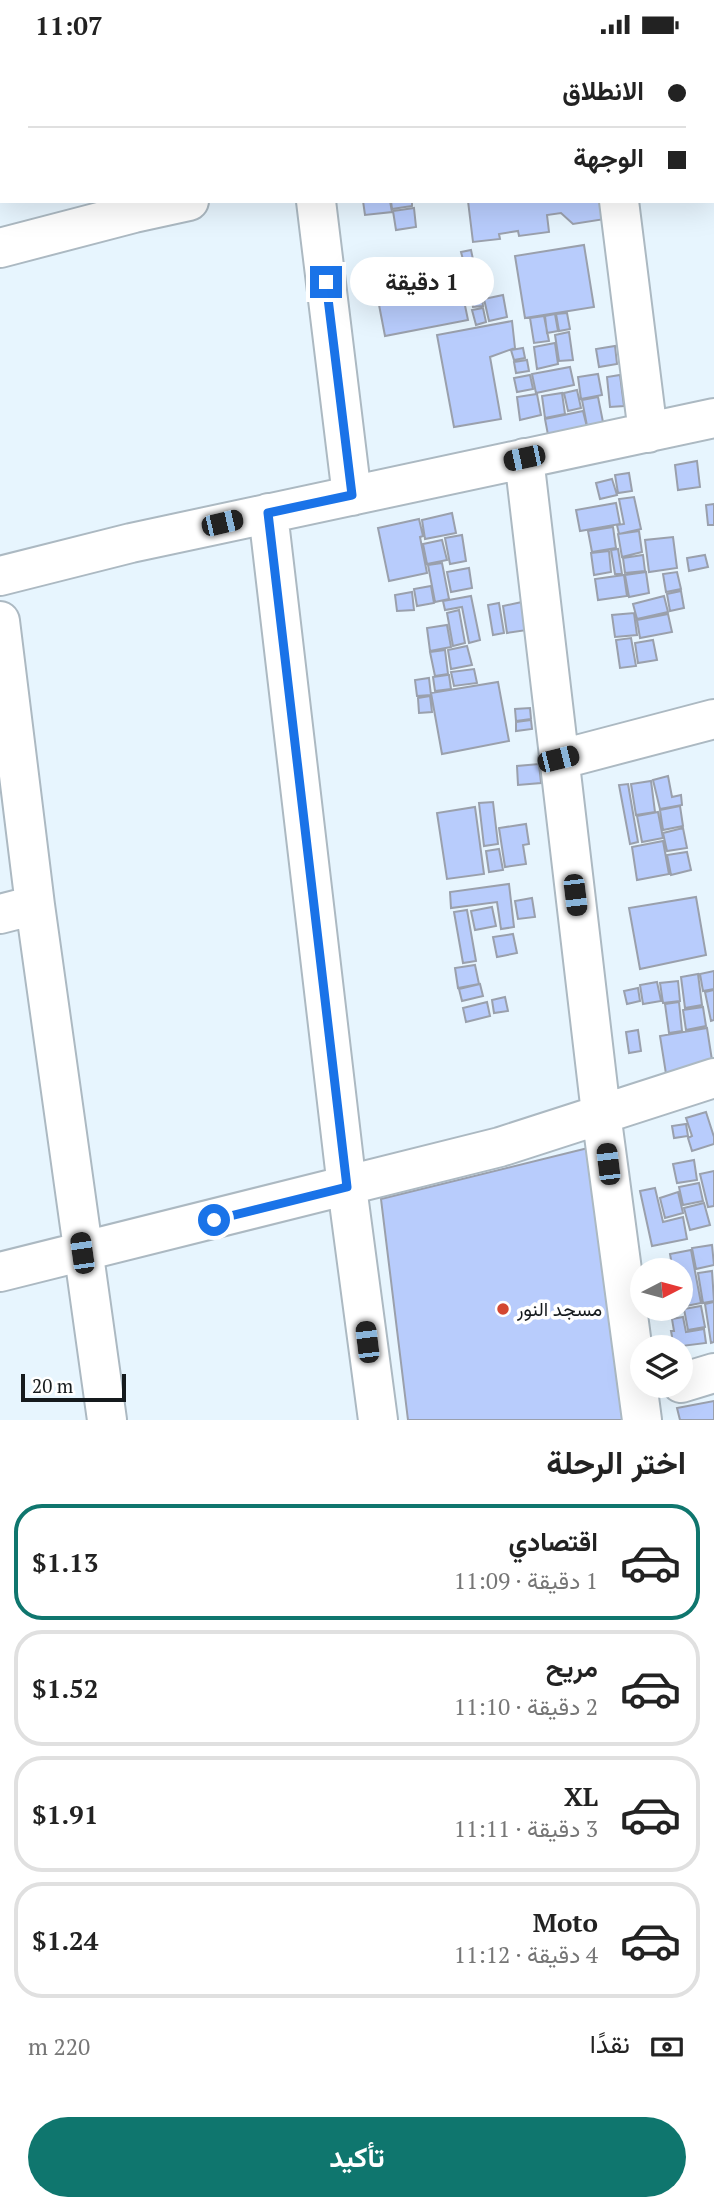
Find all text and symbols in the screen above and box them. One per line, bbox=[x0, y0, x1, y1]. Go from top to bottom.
text: 11:07 bbox=[35, 8, 103, 42]
text: الانطلاق bbox=[562, 73, 644, 107]
text: الوجهة bbox=[573, 140, 644, 174]
callout: 1 دقيقة bbox=[350, 257, 494, 307]
route end bbox=[310, 266, 342, 298]
text: 1 دقيقة bbox=[385, 266, 459, 297]
car bbox=[502, 443, 547, 473]
car bbox=[200, 508, 245, 538]
car bbox=[536, 744, 581, 774]
car bbox=[563, 873, 588, 917]
car bbox=[596, 1142, 621, 1186]
route start bbox=[198, 1204, 230, 1236]
car bbox=[69, 1231, 96, 1275]
north arrow bbox=[630, 1258, 693, 1321]
map controls bbox=[630, 1258, 693, 1398]
place label: مسجد النور bbox=[516, 1296, 602, 1321]
marker: مسجد النور bbox=[495, 1301, 511, 1317]
car bbox=[355, 1320, 380, 1364]
button: layers bbox=[630, 1335, 693, 1398]
scale bar bbox=[21, 1371, 126, 1403]
text: 20 m bbox=[32, 1373, 73, 1398]
text: اختر الرحلة bbox=[546, 1441, 686, 1483]
text: اقتصادي bbox=[509, 1524, 598, 1558]
icon: car bbox=[619, 1531, 682, 1594]
text: $1.13 bbox=[32, 1545, 98, 1579]
text: 1 دقيقة · 11:09 bbox=[454, 1565, 598, 1596]
text: مريح bbox=[546, 1650, 598, 1684]
icon: car bbox=[619, 1657, 682, 1720]
text: $1.52 bbox=[32, 1671, 98, 1705]
text: 2 دقيقة · 11:10 bbox=[454, 1691, 598, 1722]
text: XL bbox=[564, 1779, 598, 1813]
icon: car bbox=[619, 1783, 682, 1846]
text: $1.91 bbox=[32, 1797, 98, 1831]
text: 3 دقيقة · 11:11 bbox=[454, 1813, 598, 1844]
text: Moto bbox=[533, 1905, 598, 1939]
icon: car bbox=[619, 1909, 682, 1972]
text: $1.24 bbox=[32, 1923, 98, 1957]
text: 4 دقيقة · 11:12 bbox=[454, 1939, 598, 1970]
text: نقدًا bbox=[590, 2026, 630, 2060]
icon: cash bbox=[648, 2028, 686, 2066]
text: 220 m bbox=[28, 2031, 90, 2062]
button: تأكيد bbox=[28, 2117, 686, 2197]

